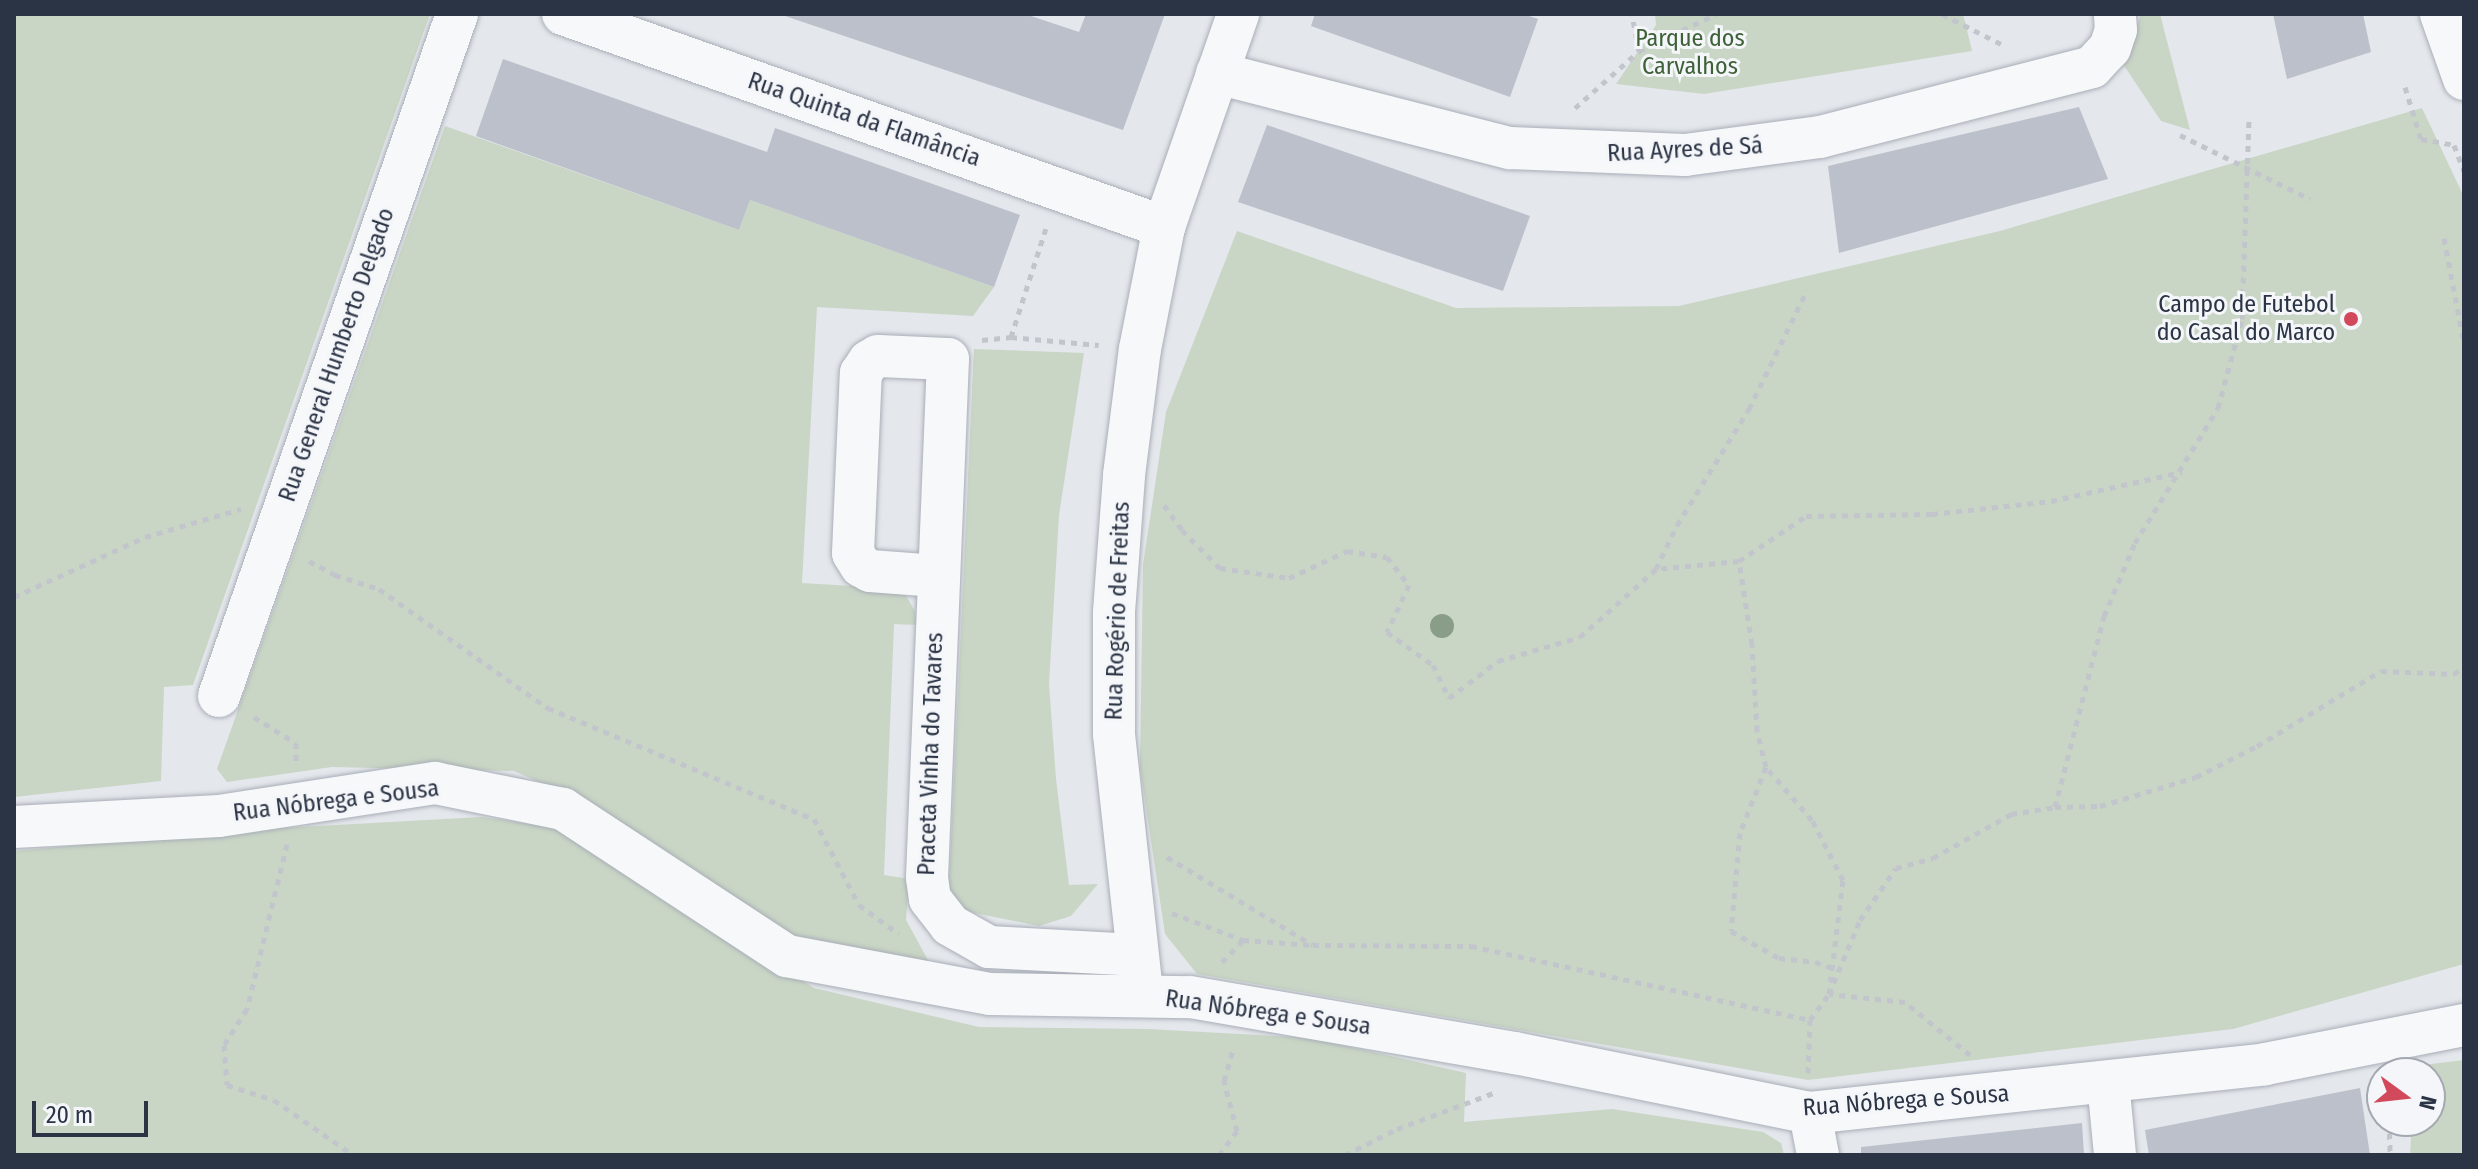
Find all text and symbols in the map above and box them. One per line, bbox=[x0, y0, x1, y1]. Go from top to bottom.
park label: Parque dos Carvalhos bbox=[1635, 25, 1745, 81]
street label: Rua Quinta da Flamância bbox=[744, 67, 984, 173]
street label: Rua Ayres de Sá bbox=[1606, 132, 1764, 168]
street label: Rua General Humberto Delgado bbox=[273, 204, 401, 506]
place label: Campo de Futebol do Casal do Marco bbox=[2157, 291, 2335, 347]
marker: Campo de Futebol do Casal do Marco bbox=[2342, 310, 2360, 328]
street label: Rua Rogério de Freitas bbox=[1100, 501, 1136, 721]
street label: Praceta Vinha do Tavares bbox=[912, 632, 950, 876]
street label: Rua Nóbrega e Sousa bbox=[231, 774, 441, 828]
street label: Rua Nóbrega e Sousa bbox=[1163, 984, 1373, 1042]
north arrow bbox=[2366, 1057, 2446, 1137]
street label: Rua Nóbrega e Sousa bbox=[1802, 1079, 2010, 1123]
scale bar bbox=[36, 1085, 152, 1135]
text: N bbox=[2413, 1093, 2442, 1113]
text: 20 m bbox=[46, 1101, 93, 1129]

